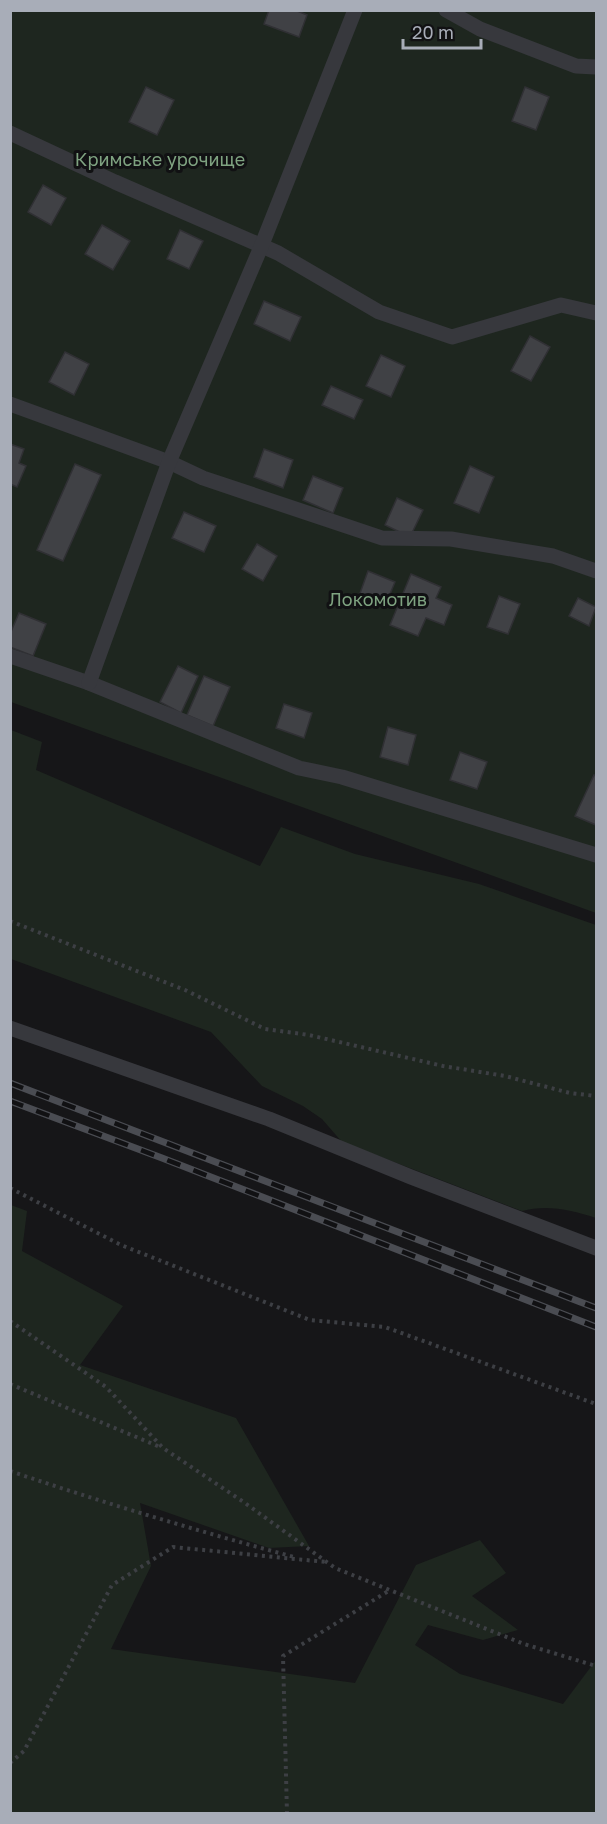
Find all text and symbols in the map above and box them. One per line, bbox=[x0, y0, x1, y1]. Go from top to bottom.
scale bar bbox=[403, 12, 481, 50]
text: 20 m bbox=[412, 21, 454, 43]
park label: Кримське урочище bbox=[75, 148, 245, 170]
park label: Локомотив bbox=[329, 588, 427, 610]

